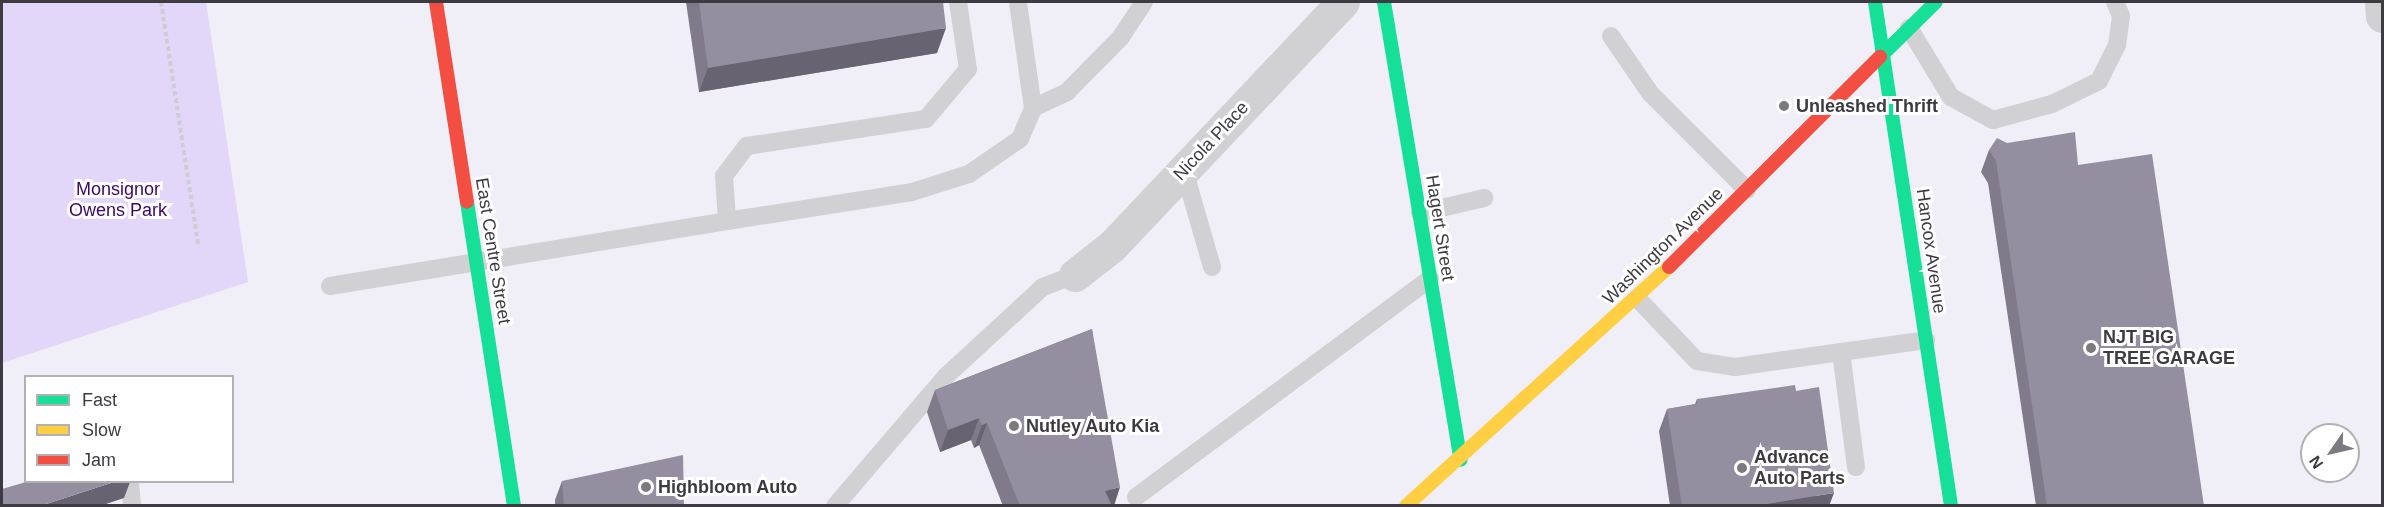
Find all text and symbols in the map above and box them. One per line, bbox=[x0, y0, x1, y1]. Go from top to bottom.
place label: Unleashed Thrift bbox=[1796, 95, 1938, 117]
street label: Nicola Place bbox=[1169, 97, 1253, 185]
marker: Unleashed Thrift bbox=[1777, 99, 1791, 113]
street label: Hagert Street bbox=[1421, 173, 1459, 283]
street label: East Centre Street bbox=[471, 176, 515, 326]
park label: Monsignor Owens Park bbox=[69, 179, 167, 222]
street label: Washington Avenue bbox=[1598, 183, 1728, 309]
street label: Hancox Avenue bbox=[1911, 187, 1951, 315]
place label: NJT BIG TREE GARAGE bbox=[2103, 327, 2235, 370]
marker: NJT BIG TREE GARAGE bbox=[2084, 341, 2098, 355]
legend bbox=[24, 375, 234, 483]
text: Fast bbox=[82, 390, 117, 410]
place label: Nutley Auto Kia bbox=[1026, 415, 1160, 437]
marker: Nutley Auto Kia bbox=[1007, 419, 1021, 433]
text: Slow bbox=[82, 420, 121, 440]
north arrow bbox=[2300, 423, 2360, 483]
place label: Advance Auto Parts bbox=[1754, 447, 1845, 490]
text: Jam bbox=[82, 450, 116, 470]
text: N bbox=[2306, 453, 2327, 472]
marker: Advance Auto Parts bbox=[1735, 461, 1749, 475]
place label: Highbloom Auto bbox=[658, 476, 798, 498]
marker: Highbloom Auto bbox=[639, 480, 653, 494]

